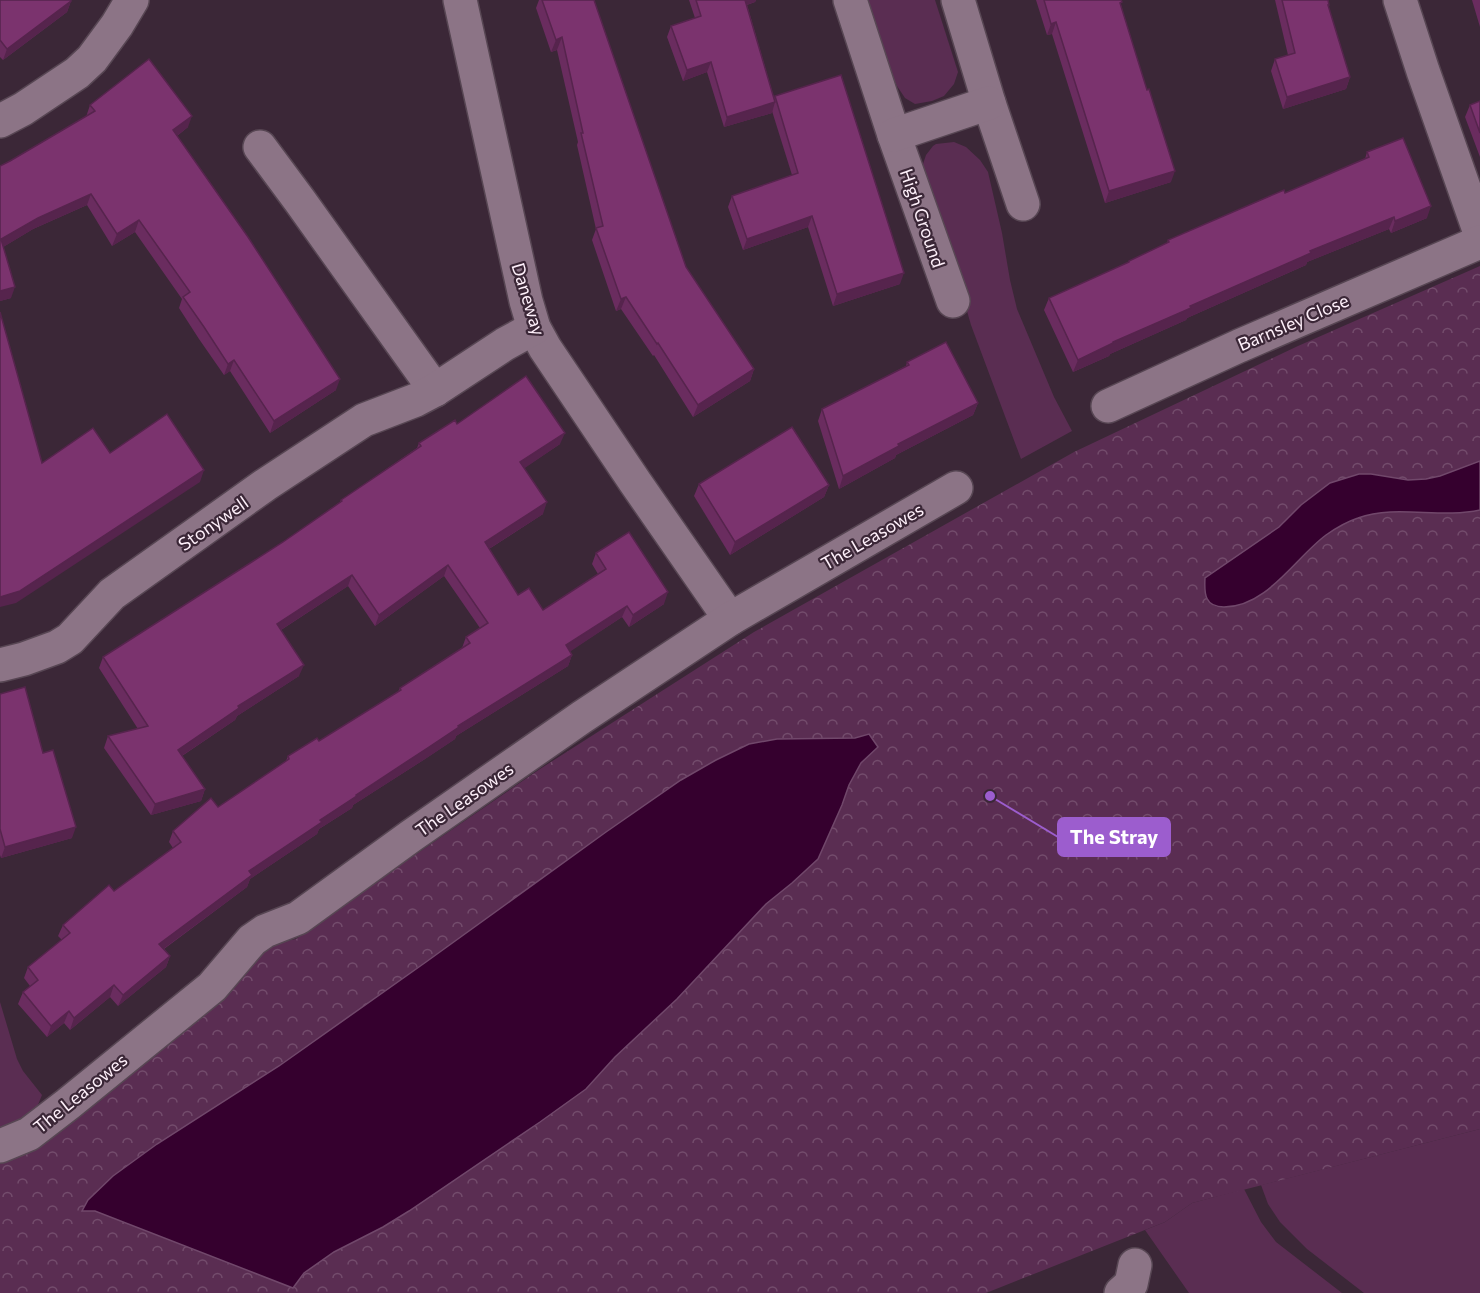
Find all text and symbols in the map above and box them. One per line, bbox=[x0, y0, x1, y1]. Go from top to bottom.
street label: High Ground bbox=[896, 166, 950, 270]
street label: Daneway bbox=[508, 260, 550, 338]
street label: Barnsley Close bbox=[1234, 289, 1352, 355]
street label: Stonywell bbox=[174, 491, 252, 555]
street label: The Leasowes bbox=[817, 498, 927, 574]
street label: The Leasowes bbox=[411, 757, 517, 841]
callout: The Stray bbox=[1058, 818, 1170, 856]
text: The Stray bbox=[1070, 824, 1158, 848]
street label: The Leasowes bbox=[29, 1048, 131, 1138]

